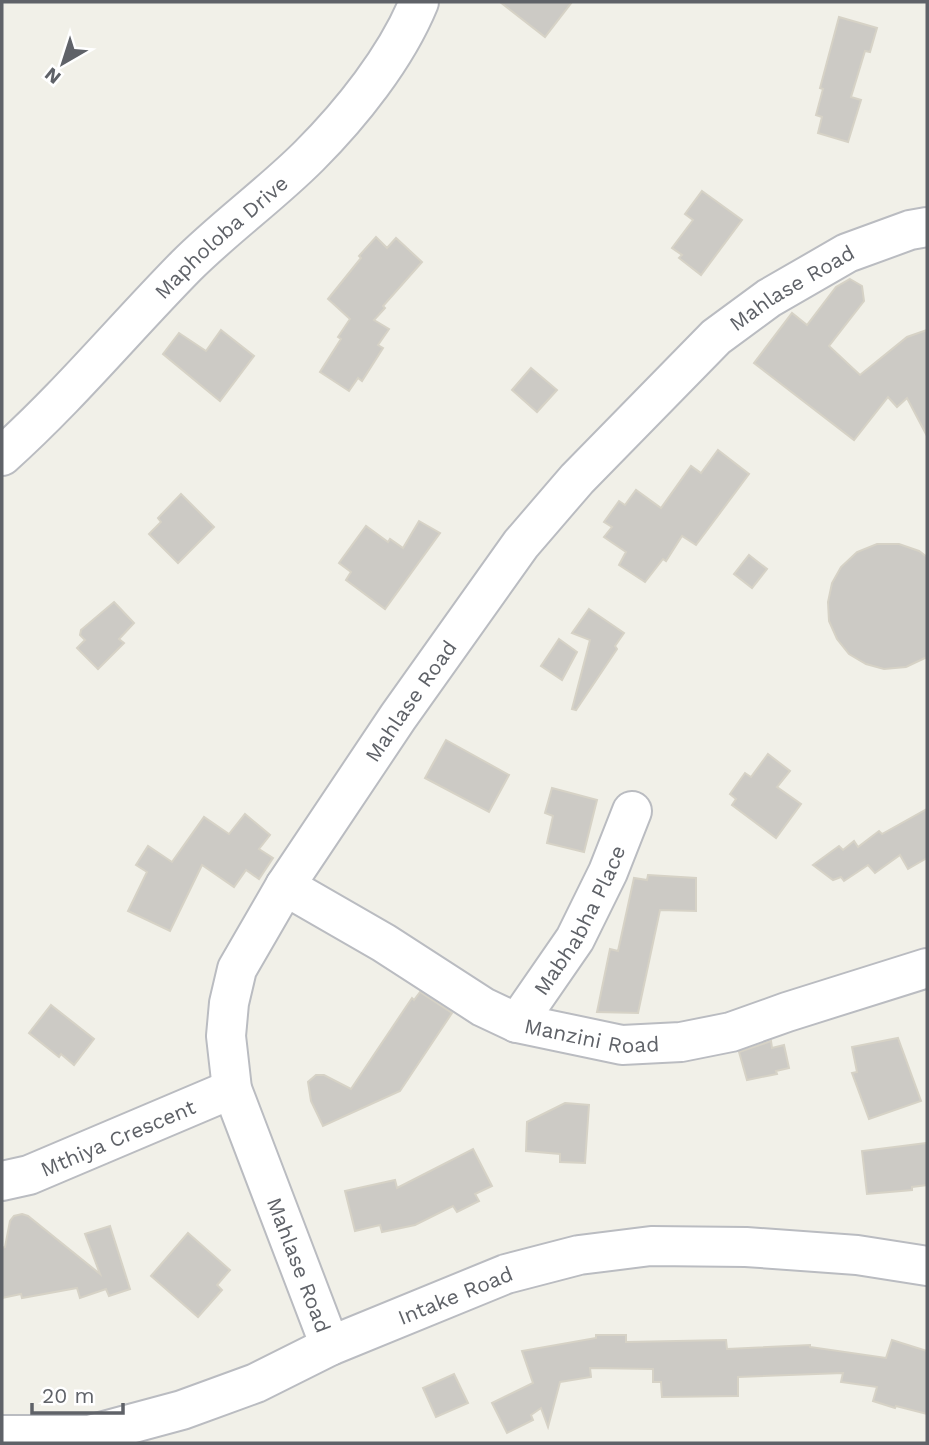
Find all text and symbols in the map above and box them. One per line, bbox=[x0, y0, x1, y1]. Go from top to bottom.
north arrow bbox=[28, 28, 98, 98]
text: N bbox=[40, 62, 65, 89]
street label: Mapholoba Drive bbox=[149, 170, 293, 304]
street label: Mahlase Road bbox=[724, 239, 859, 336]
street label: Mahlase Road bbox=[359, 635, 461, 766]
street label: Mabhabha Place bbox=[528, 841, 630, 999]
street label: Manzini Road bbox=[522, 1012, 660, 1058]
street label: Mthiya Crescent bbox=[36, 1093, 199, 1181]
street label: Mahlase Road bbox=[262, 1194, 336, 1336]
street label: Intake Road bbox=[394, 1260, 516, 1329]
scale bar bbox=[32, 1372, 122, 1416]
text: 20 m bbox=[42, 1383, 94, 1408]

